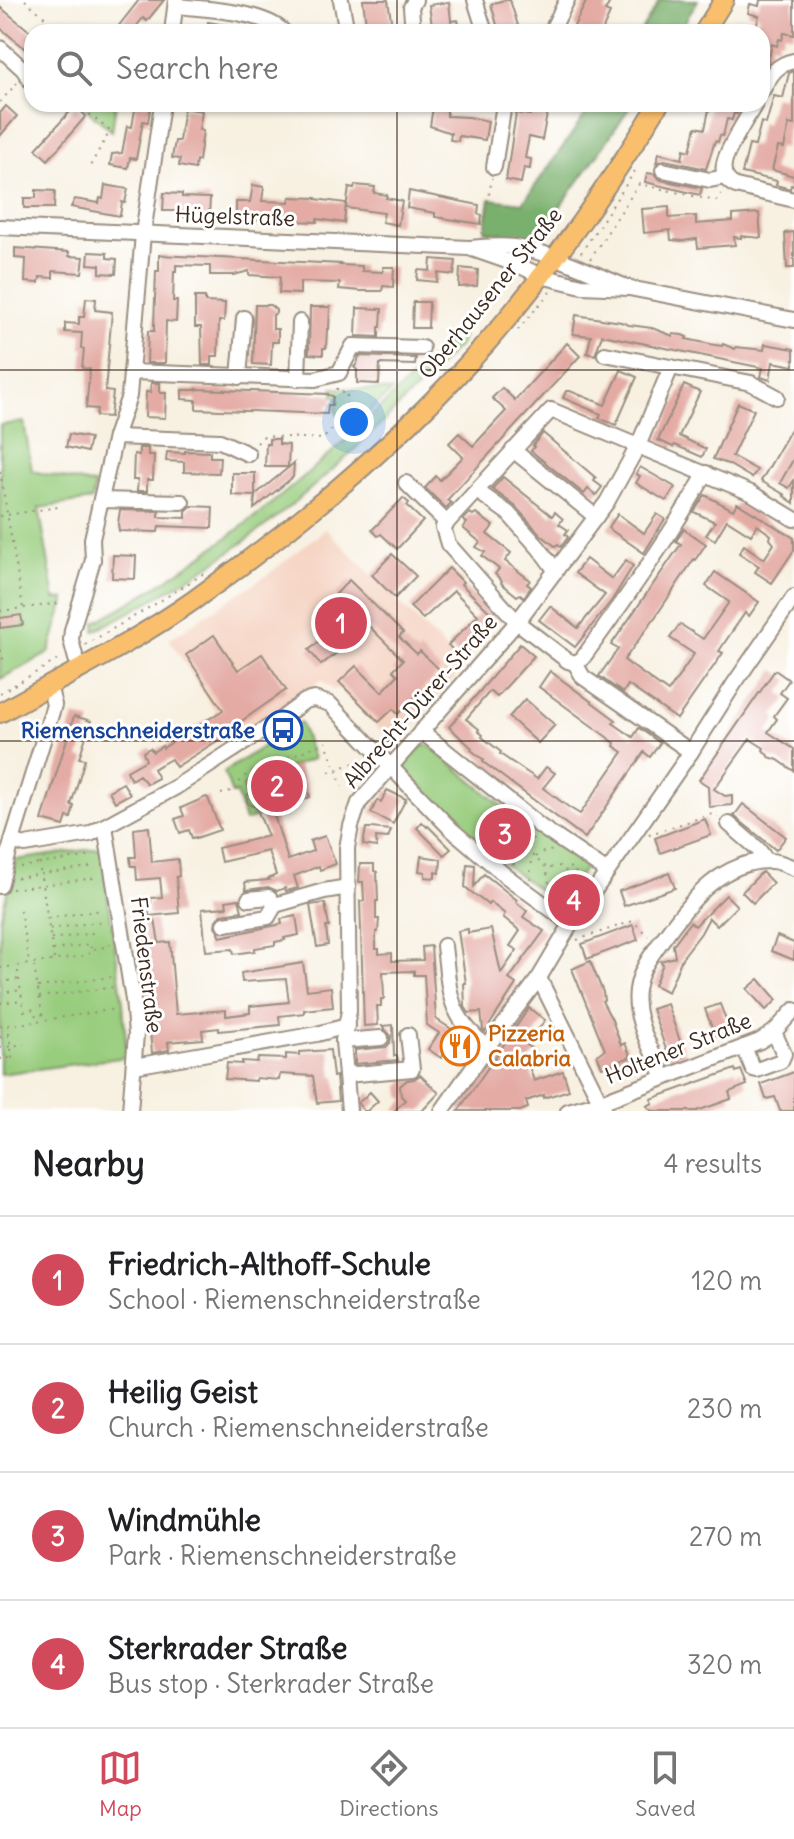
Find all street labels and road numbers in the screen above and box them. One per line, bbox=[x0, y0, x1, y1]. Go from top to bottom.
street label: Hügelstraße bbox=[174, 200, 296, 232]
street label: Oberhausener Straße bbox=[412, 201, 568, 385]
street label: Albrecht-Dürer-Straße bbox=[337, 608, 503, 794]
street label: Friedenstraße bbox=[125, 895, 169, 1035]
street label: Holtener Straße bbox=[601, 1006, 755, 1090]

